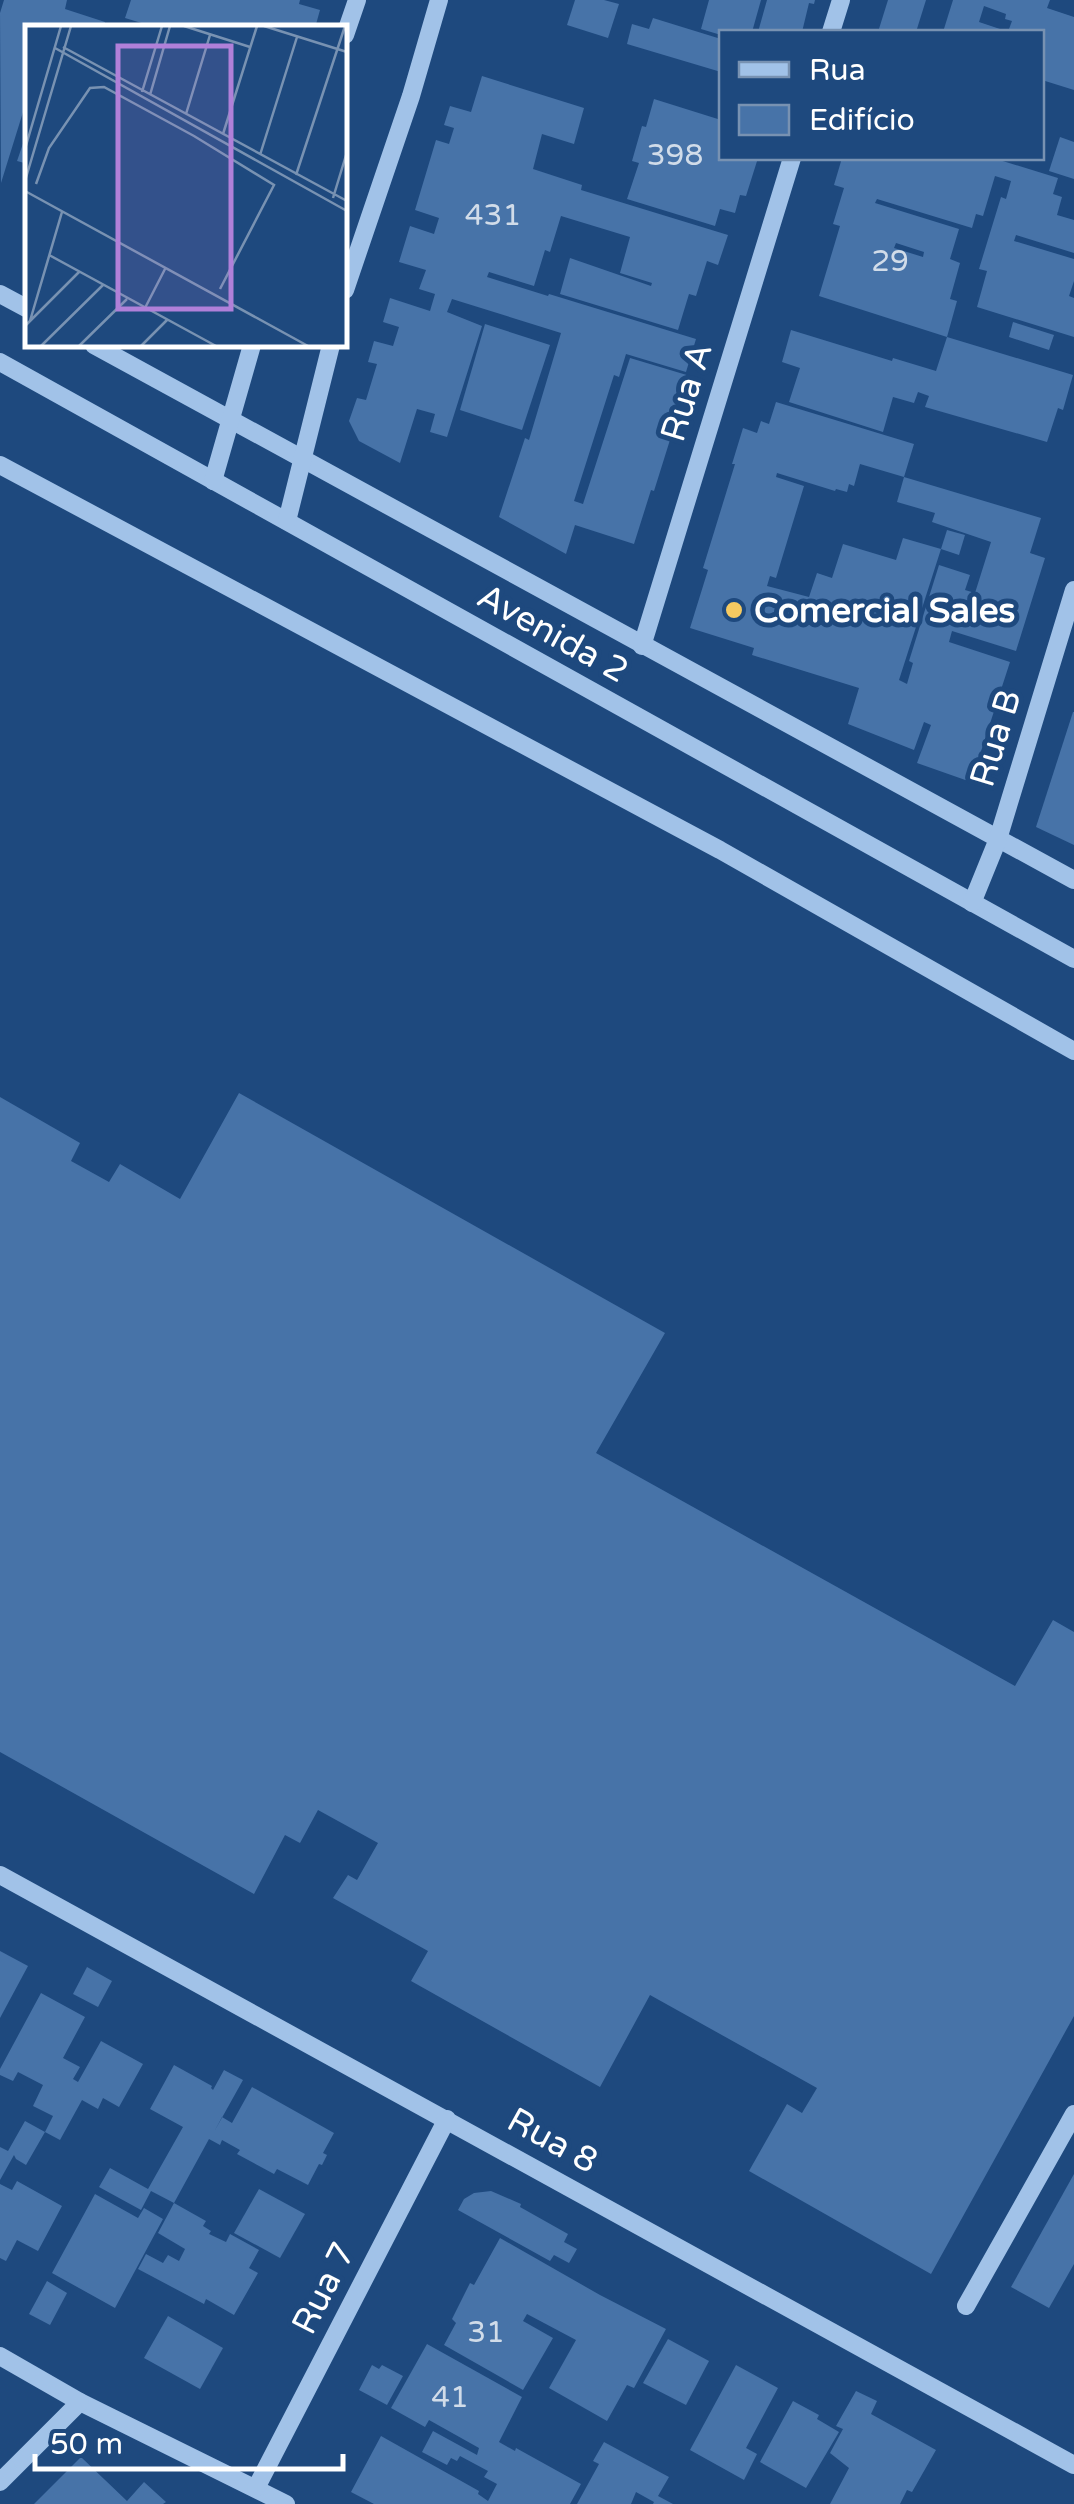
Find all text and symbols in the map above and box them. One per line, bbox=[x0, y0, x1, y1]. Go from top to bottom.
inset map bbox=[25, 25, 348, 348]
legend bbox=[719, 30, 1044, 160]
text: Rua bbox=[809, 52, 866, 89]
text: Edifício bbox=[809, 102, 915, 139]
house number: 398 bbox=[647, 137, 703, 174]
house number: 431 bbox=[465, 197, 521, 234]
house number: 29 bbox=[871, 243, 909, 280]
street label: Rua A bbox=[652, 338, 722, 447]
street label: Avenida 2 bbox=[470, 575, 635, 692]
place label: Comercial Sales bbox=[754, 590, 1015, 632]
marker: Comercial Sales bbox=[723, 599, 745, 621]
street label: Rua B bbox=[961, 685, 1031, 792]
street label: Rua 8 bbox=[500, 2099, 605, 2183]
street label: Rua 7 bbox=[283, 2236, 365, 2341]
house number: 31 bbox=[467, 2314, 505, 2351]
house number: 41 bbox=[431, 2379, 469, 2416]
scale bar bbox=[35, 2409, 342, 2471]
text: 50 m bbox=[50, 2426, 123, 2463]

